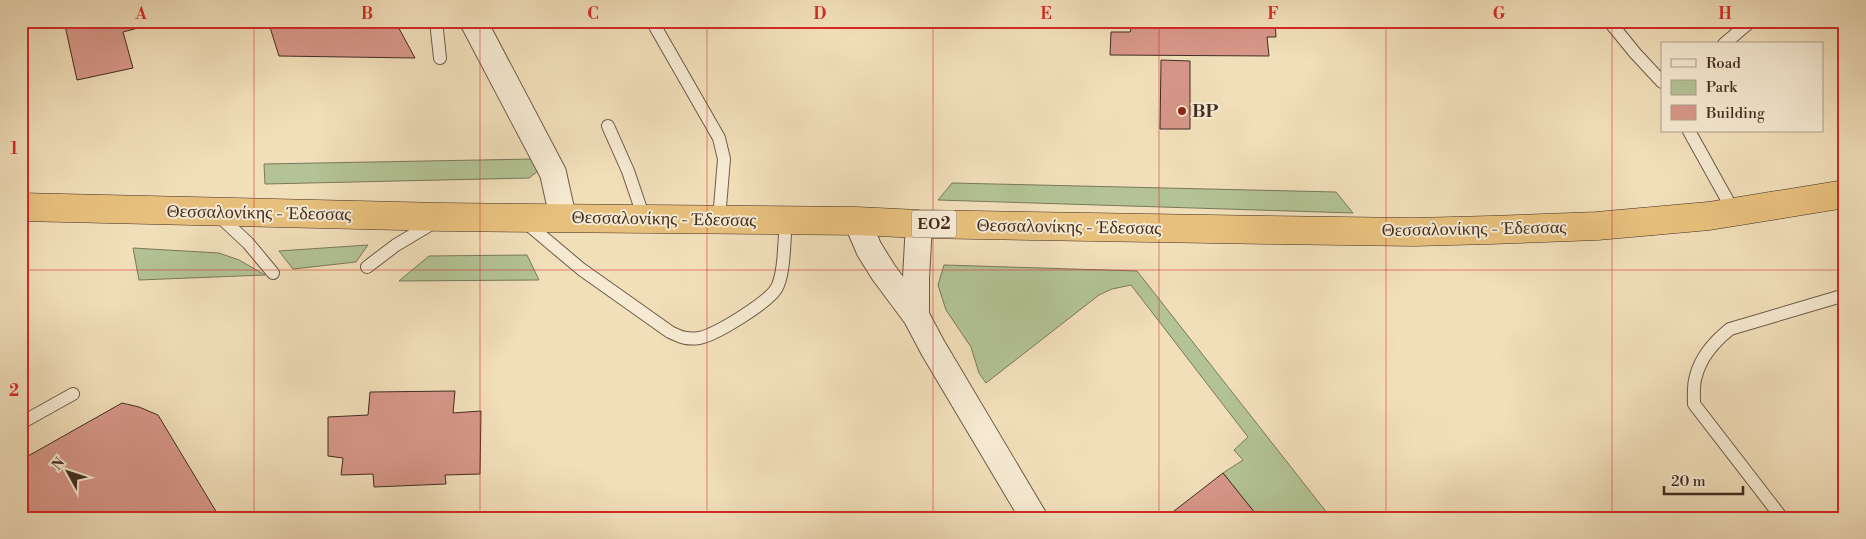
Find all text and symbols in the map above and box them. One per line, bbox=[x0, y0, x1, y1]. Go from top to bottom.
text: A bbox=[134, 4, 147, 24]
text: B bbox=[361, 4, 373, 24]
text: C bbox=[587, 4, 599, 24]
text: D bbox=[814, 4, 827, 24]
text: E bbox=[1040, 4, 1052, 24]
text: F bbox=[1267, 4, 1279, 24]
text: G bbox=[1493, 4, 1506, 24]
text: H bbox=[1718, 4, 1732, 24]
legend bbox=[1661, 42, 1824, 132]
text: Road bbox=[1706, 54, 1741, 73]
text: Park bbox=[1706, 78, 1738, 97]
place label: BP bbox=[1192, 100, 1219, 123]
text: Building bbox=[1705, 104, 1765, 123]
marker: BP bbox=[1176, 105, 1188, 117]
text: 1 bbox=[10, 139, 18, 159]
street label: Θεσσαλονίκης - Έδεσσας bbox=[166, 200, 352, 226]
street label: Θεσσαλονίκης - Έδεσσας bbox=[571, 206, 757, 232]
road number: ΕΟ2 bbox=[912, 210, 956, 238]
street label: Θεσσαλονίκης - Έδεσσας bbox=[976, 214, 1162, 240]
street label: Θεσσαλονίκης - Έδεσσας bbox=[1381, 216, 1567, 242]
text: 2 bbox=[9, 381, 19, 401]
north arrow bbox=[42, 446, 92, 496]
text: N bbox=[48, 454, 69, 474]
scale bar bbox=[1664, 464, 1742, 496]
text: 20 m bbox=[1671, 472, 1706, 491]

